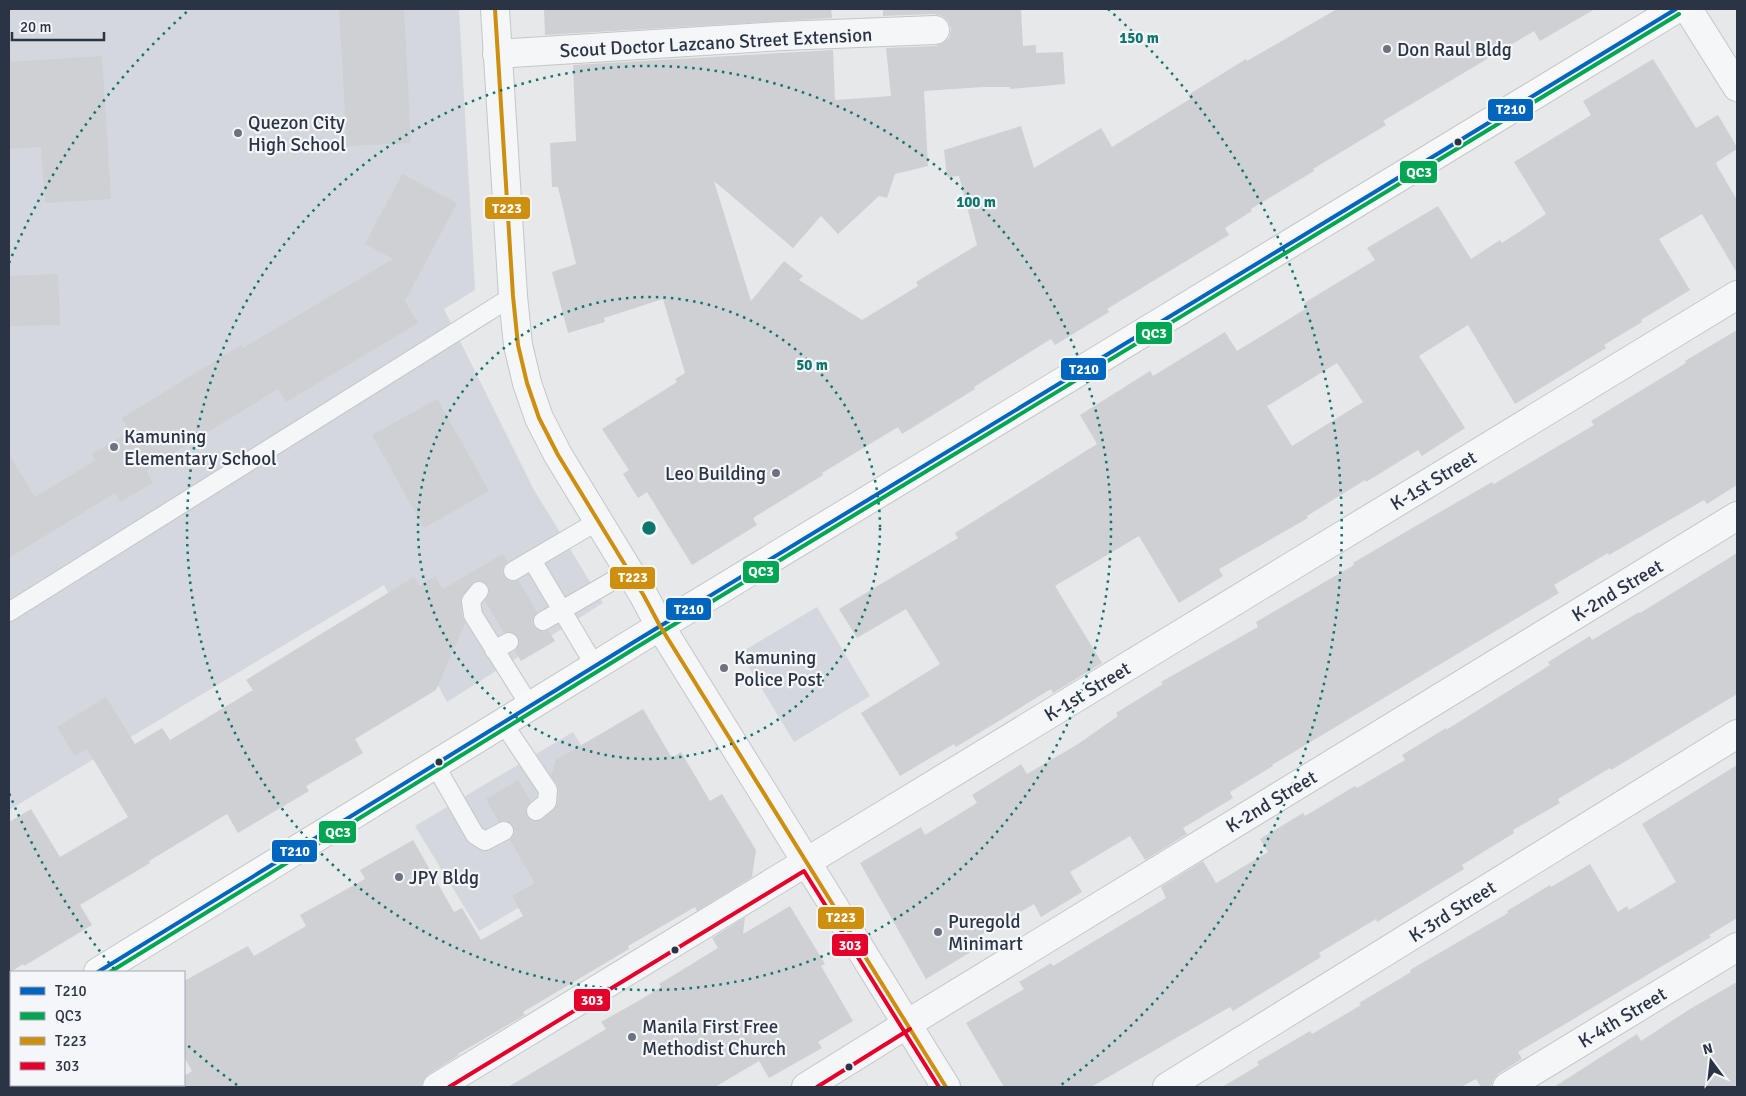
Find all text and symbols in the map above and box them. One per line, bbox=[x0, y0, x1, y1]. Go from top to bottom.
scale bar bbox=[12, 10, 105, 42]
text: 20 m bbox=[20, 18, 51, 36]
street label: Scout Doctor Lazcano Street Extension bbox=[559, 23, 873, 63]
text: 150 m bbox=[1119, 29, 1159, 47]
place label: Don Raul Bldg bbox=[1397, 38, 1512, 62]
marker: Don Raul Bldg bbox=[1381, 43, 1393, 55]
line badge: T210 bbox=[1487, 98, 1534, 122]
text: T210 bbox=[1496, 101, 1526, 118]
place label: Quezon City High School bbox=[248, 111, 346, 157]
marker: Quezon City High School bbox=[232, 127, 244, 139]
unlabelled marker bbox=[1453, 137, 1463, 147]
line badge: QC3 bbox=[1399, 160, 1438, 184]
text: QC3 bbox=[1406, 164, 1432, 181]
text: 100 m bbox=[956, 193, 996, 211]
line badge: T223 bbox=[484, 196, 531, 220]
text: T223 bbox=[492, 200, 522, 217]
line badge: QC3 bbox=[1135, 321, 1173, 345]
text: QC3 bbox=[1141, 325, 1167, 342]
text: 50 m bbox=[796, 356, 828, 374]
line badge: T210 bbox=[1060, 357, 1107, 381]
text: T210 bbox=[1069, 361, 1099, 378]
place label: Kamuning Elementary School bbox=[124, 425, 277, 471]
marker: Kamuning Elementary School bbox=[108, 441, 120, 453]
street label: K-1st Street bbox=[1386, 446, 1481, 516]
place label: Leo Building bbox=[665, 462, 766, 486]
marker: Leo Building bbox=[770, 467, 782, 479]
centre of rings bbox=[640, 519, 658, 537]
street label: K-2nd Street bbox=[1568, 554, 1668, 627]
line badge: QC3 bbox=[742, 560, 780, 584]
text: QC3 bbox=[748, 563, 774, 580]
line badge: T223 bbox=[609, 566, 656, 590]
text: T223 bbox=[618, 569, 648, 586]
line badge: T210 bbox=[665, 597, 712, 621]
text: T210 bbox=[674, 601, 704, 618]
place label: Kamuning Police Post bbox=[734, 646, 823, 692]
street label: K-1st Street bbox=[1040, 657, 1135, 727]
marker: Kamuning Police Post bbox=[718, 662, 730, 674]
unlabelled marker bbox=[434, 757, 444, 767]
street label: K-2nd Street bbox=[1222, 765, 1322, 838]
line badge: QC3 bbox=[318, 820, 357, 844]
text: QC3 bbox=[325, 824, 351, 841]
line badge: T210 bbox=[271, 839, 318, 863]
text: T210 bbox=[280, 843, 310, 860]
place label: JPY Bldg bbox=[409, 866, 479, 890]
marker: JPY Bldg bbox=[393, 871, 405, 883]
street label: K-3rd Street bbox=[1404, 875, 1501, 948]
line badge: T223 bbox=[817, 906, 865, 930]
text: T223 bbox=[826, 909, 856, 926]
place label: Puregold Minimart bbox=[948, 910, 1023, 956]
marker: Puregold Minimart bbox=[932, 926, 944, 938]
line badge: 303 bbox=[831, 933, 869, 957]
text: 303 bbox=[839, 937, 861, 954]
unlabelled marker bbox=[670, 945, 680, 955]
legend bbox=[10, 971, 185, 1086]
text: T210 bbox=[55, 982, 87, 1000]
street label: K-4th Street bbox=[1574, 982, 1671, 1054]
line badge: 303 bbox=[573, 988, 611, 1012]
text: 303 bbox=[581, 992, 603, 1009]
text: QC3 bbox=[55, 1007, 82, 1025]
place label: Manila First Free Methodist Church bbox=[642, 1015, 786, 1061]
marker: Manila First Free Methodist Church bbox=[626, 1031, 638, 1043]
text: T223 bbox=[55, 1032, 87, 1050]
north arrow bbox=[1686, 1036, 1736, 1086]
text: N bbox=[1701, 1039, 1715, 1058]
text: 303 bbox=[55, 1057, 79, 1075]
unlabelled marker bbox=[844, 1062, 854, 1072]

